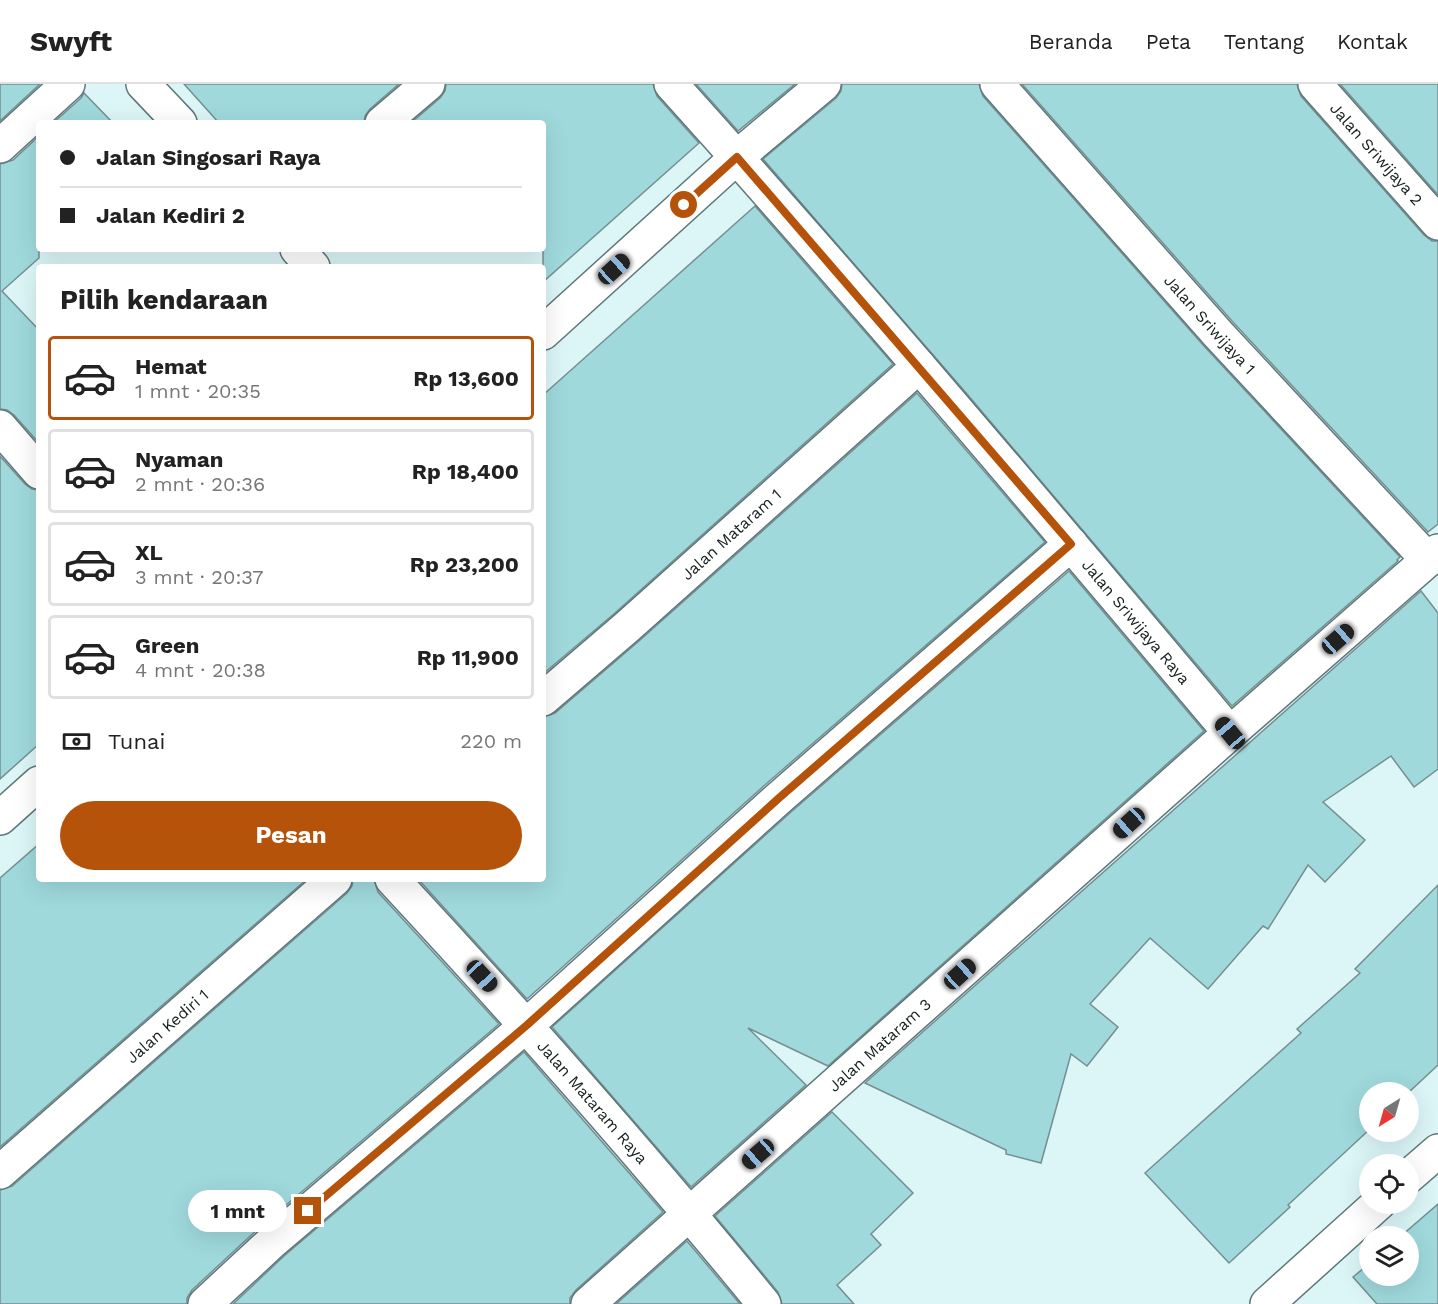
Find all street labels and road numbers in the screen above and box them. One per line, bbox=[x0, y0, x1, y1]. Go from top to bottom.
street label: Jalan Sriwijaya 2 bbox=[1326, 99, 1427, 209]
street label: Jalan Sriwijaya 1 bbox=[1160, 271, 1260, 378]
street label: Jalan Mataram 1 bbox=[677, 485, 785, 584]
street label: Jalan Sriwijaya Raya bbox=[1078, 555, 1194, 688]
street label: Jalan Kediri 1 bbox=[122, 985, 212, 1067]
street label: Jalan Mataram 3 bbox=[824, 994, 935, 1095]
street label: Jalan Mataram Raya bbox=[534, 1036, 652, 1168]

